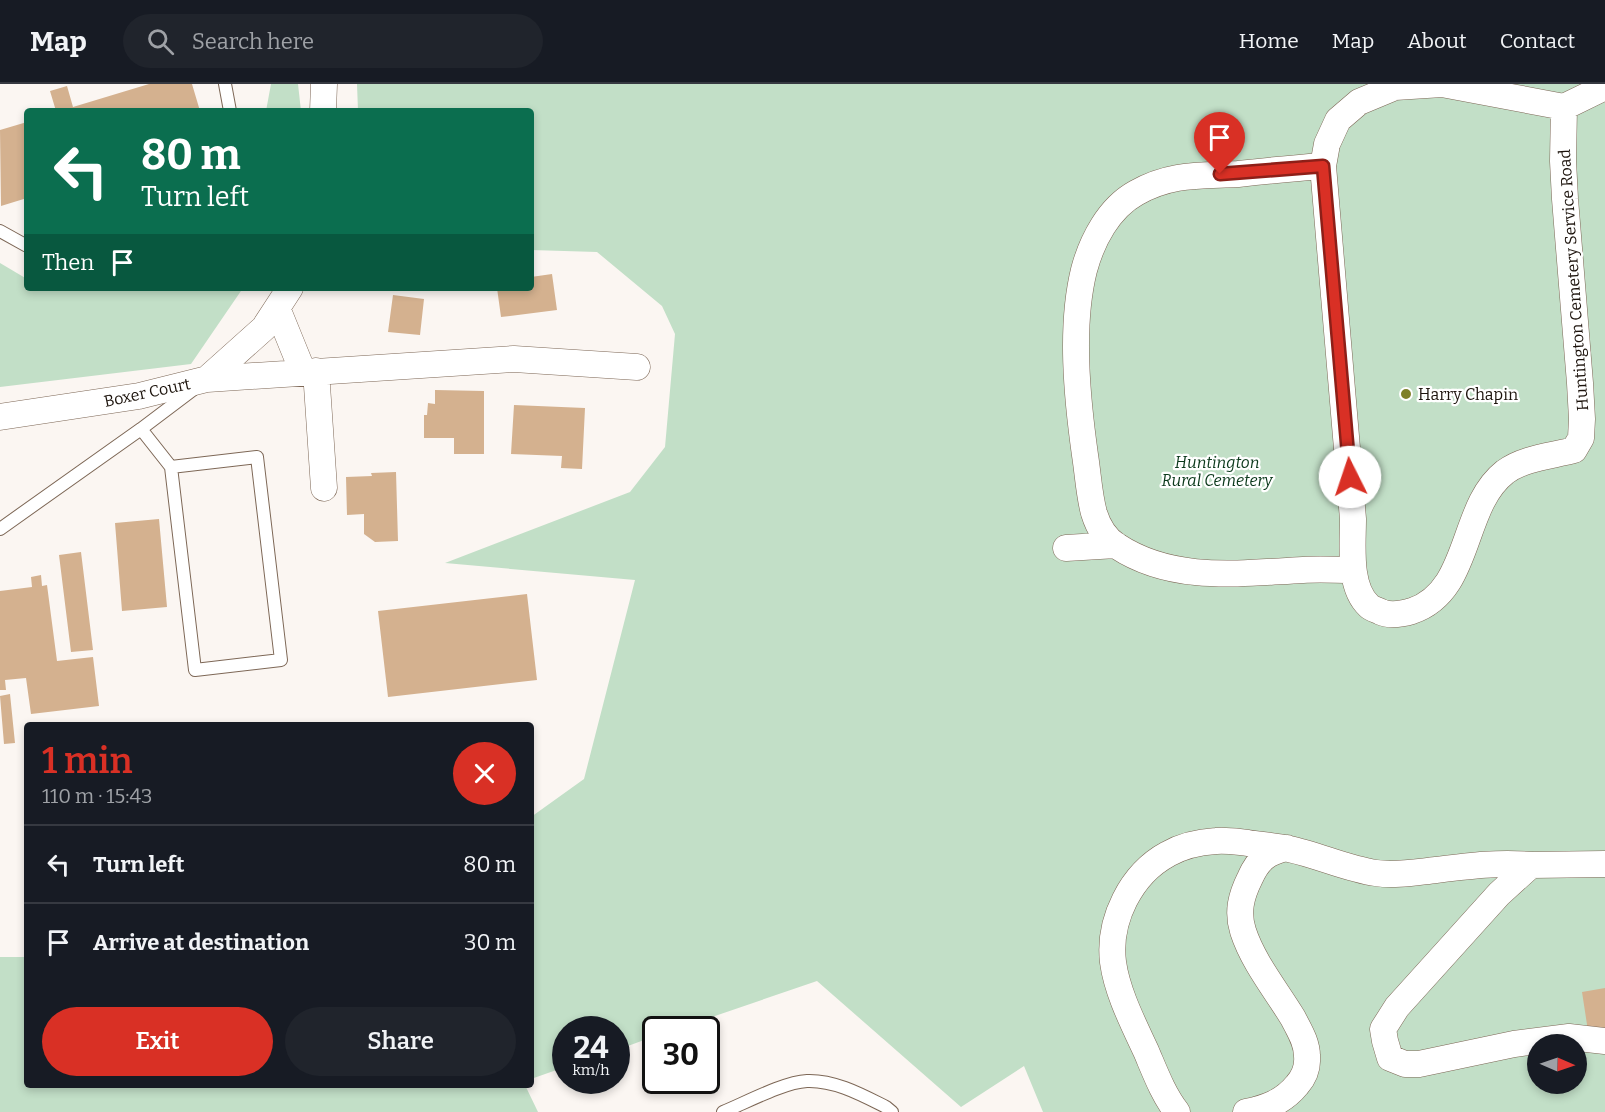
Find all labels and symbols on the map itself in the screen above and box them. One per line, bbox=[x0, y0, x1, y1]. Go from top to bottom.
pin bbox=[1194, 112, 1245, 174]
street label: Huntington Cemetery Service Road bbox=[1555, 148, 1592, 411]
street label: Boxer Court bbox=[102, 374, 192, 411]
place label: Harry Chapin bbox=[1418, 385, 1518, 404]
marker: Harry Chapin bbox=[1399, 387, 1413, 401]
position arrow bbox=[1318, 445, 1382, 509]
park label: Huntington Rural Cemetery bbox=[1162, 453, 1273, 490]
speed limit sign: 30 bbox=[642, 1016, 720, 1094]
north arrow bbox=[1527, 1034, 1587, 1094]

